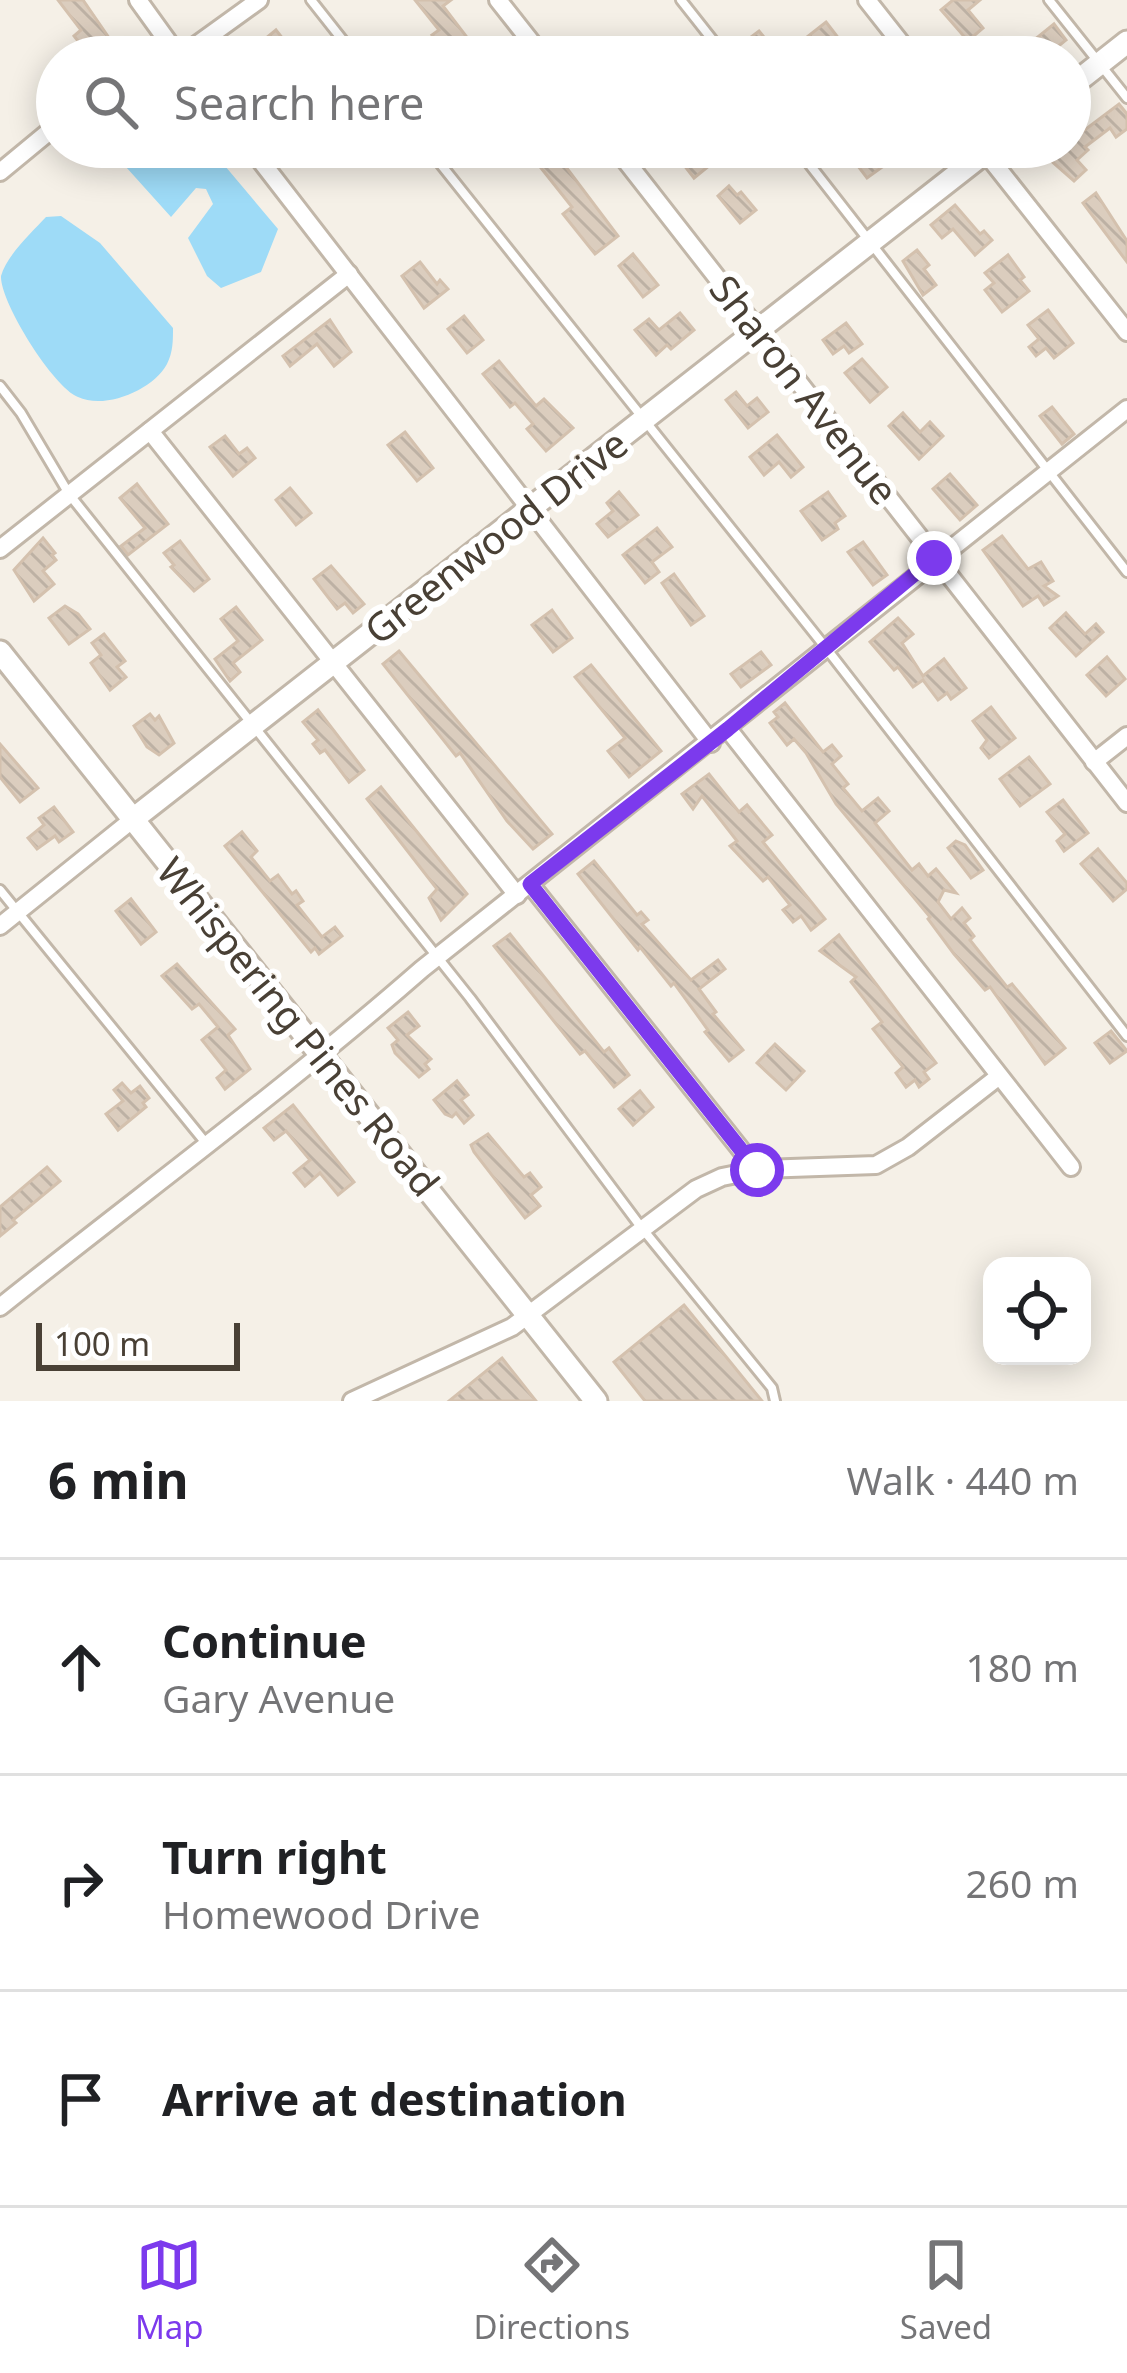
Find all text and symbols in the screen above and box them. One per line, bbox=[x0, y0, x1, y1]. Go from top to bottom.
search box bbox=[36, 36, 1091, 168]
icon: search bbox=[78, 69, 144, 135]
text: Search here bbox=[174, 72, 424, 133]
street label: Sharon Avenue bbox=[699, 263, 911, 515]
street label: Greenwood Drive bbox=[353, 416, 638, 655]
route end bbox=[907, 531, 961, 585]
street label: Whispering Pines Road bbox=[146, 845, 452, 1207]
route start bbox=[730, 1143, 784, 1197]
map controls bbox=[983, 1257, 1091, 1365]
button: locate bbox=[983, 1257, 1091, 1365]
scale bar bbox=[36, 1317, 240, 1370]
text: 100 m bbox=[54, 1321, 150, 1366]
text: 6 min bbox=[48, 1444, 189, 1514]
text: Walk · 440 m bbox=[846, 1453, 1079, 1506]
text: Continue bbox=[162, 1610, 367, 1671]
icon: ahead bbox=[48, 1634, 114, 1700]
text: 180 m bbox=[965, 1640, 1079, 1693]
text: Gary Avenue bbox=[162, 1671, 395, 1724]
text: Turn right bbox=[162, 1826, 387, 1887]
icon: right bbox=[48, 1850, 114, 1916]
text: 260 m bbox=[965, 1856, 1079, 1909]
text: Homewood Drive bbox=[162, 1887, 481, 1940]
icon: arrive bbox=[48, 2066, 114, 2132]
text: Arrive at destination bbox=[162, 2068, 627, 2129]
tab: Map bbox=[135, 2232, 204, 2349]
tab: Directions bbox=[473, 2232, 630, 2349]
tab: Saved bbox=[900, 2232, 992, 2349]

